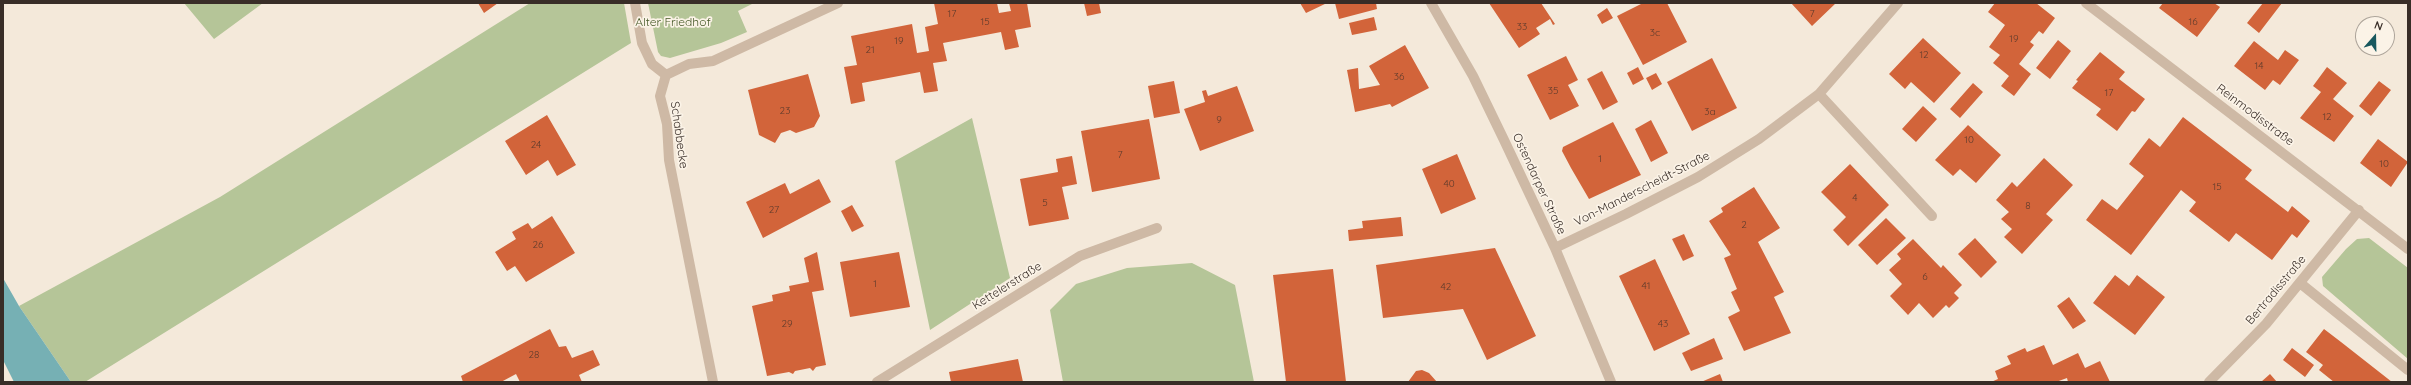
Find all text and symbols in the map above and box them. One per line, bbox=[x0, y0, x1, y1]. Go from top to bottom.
house number: 17 bbox=[948, 8, 956, 20]
house number: 7 bbox=[1809, 8, 1815, 20]
park label: Alter Friedhof bbox=[635, 15, 711, 29]
house number: 15 bbox=[980, 16, 990, 28]
house number: 16 bbox=[2188, 16, 2198, 28]
north arrow bbox=[2355, 16, 2395, 56]
text: N bbox=[2373, 18, 2385, 34]
house number: 33 bbox=[1517, 21, 1527, 33]
house number: 3c bbox=[1650, 27, 1660, 39]
house number: 19 bbox=[2009, 33, 2019, 45]
house number: 19 bbox=[894, 35, 904, 47]
house number: 21 bbox=[865, 44, 875, 56]
house number: 12 bbox=[1919, 49, 1929, 61]
house number: 14 bbox=[2255, 60, 2263, 72]
house number: 36 bbox=[1394, 71, 1404, 83]
street label: Reinmodisstraße bbox=[2213, 81, 2297, 149]
house number: 35 bbox=[1548, 85, 1558, 97]
house number: 17 bbox=[2105, 87, 2113, 99]
street label: Schabbecke bbox=[667, 101, 691, 169]
house number: 23 bbox=[780, 105, 790, 117]
house number: 3a bbox=[1704, 106, 1716, 118]
house number: 12 bbox=[2322, 111, 2332, 123]
house number: 9 bbox=[1216, 114, 1222, 126]
street label: Ostendarper Straße bbox=[1509, 131, 1569, 237]
house number: 10 bbox=[1964, 134, 1974, 146]
house number: 24 bbox=[531, 139, 541, 151]
house number: 7 bbox=[1117, 149, 1123, 161]
street label: Von-Manderscheidt-Straße bbox=[1572, 149, 1712, 229]
house number: 1 bbox=[1598, 153, 1602, 165]
house number: 10 bbox=[2379, 158, 2389, 170]
house number: 40 bbox=[1443, 178, 1455, 190]
house number: 15 bbox=[2212, 181, 2222, 193]
house number: 4 bbox=[1852, 192, 1858, 204]
house number: 5 bbox=[1042, 197, 1048, 209]
house number: 8 bbox=[2025, 200, 2031, 212]
house number: 27 bbox=[769, 204, 779, 216]
house number: 2 bbox=[1741, 219, 1747, 231]
house number: 26 bbox=[533, 239, 543, 251]
street label: Bertradisstraße bbox=[2243, 252, 2309, 328]
street label: Kettelerstraße bbox=[970, 259, 1044, 313]
house number: 6 bbox=[1922, 271, 1928, 283]
house number: 1 bbox=[873, 278, 877, 290]
house number: 41 bbox=[1642, 280, 1650, 292]
house number: 42 bbox=[1441, 281, 1451, 293]
house number: 29 bbox=[781, 318, 793, 330]
house number: 43 bbox=[1658, 318, 1668, 330]
house number: 28 bbox=[529, 349, 539, 361]

